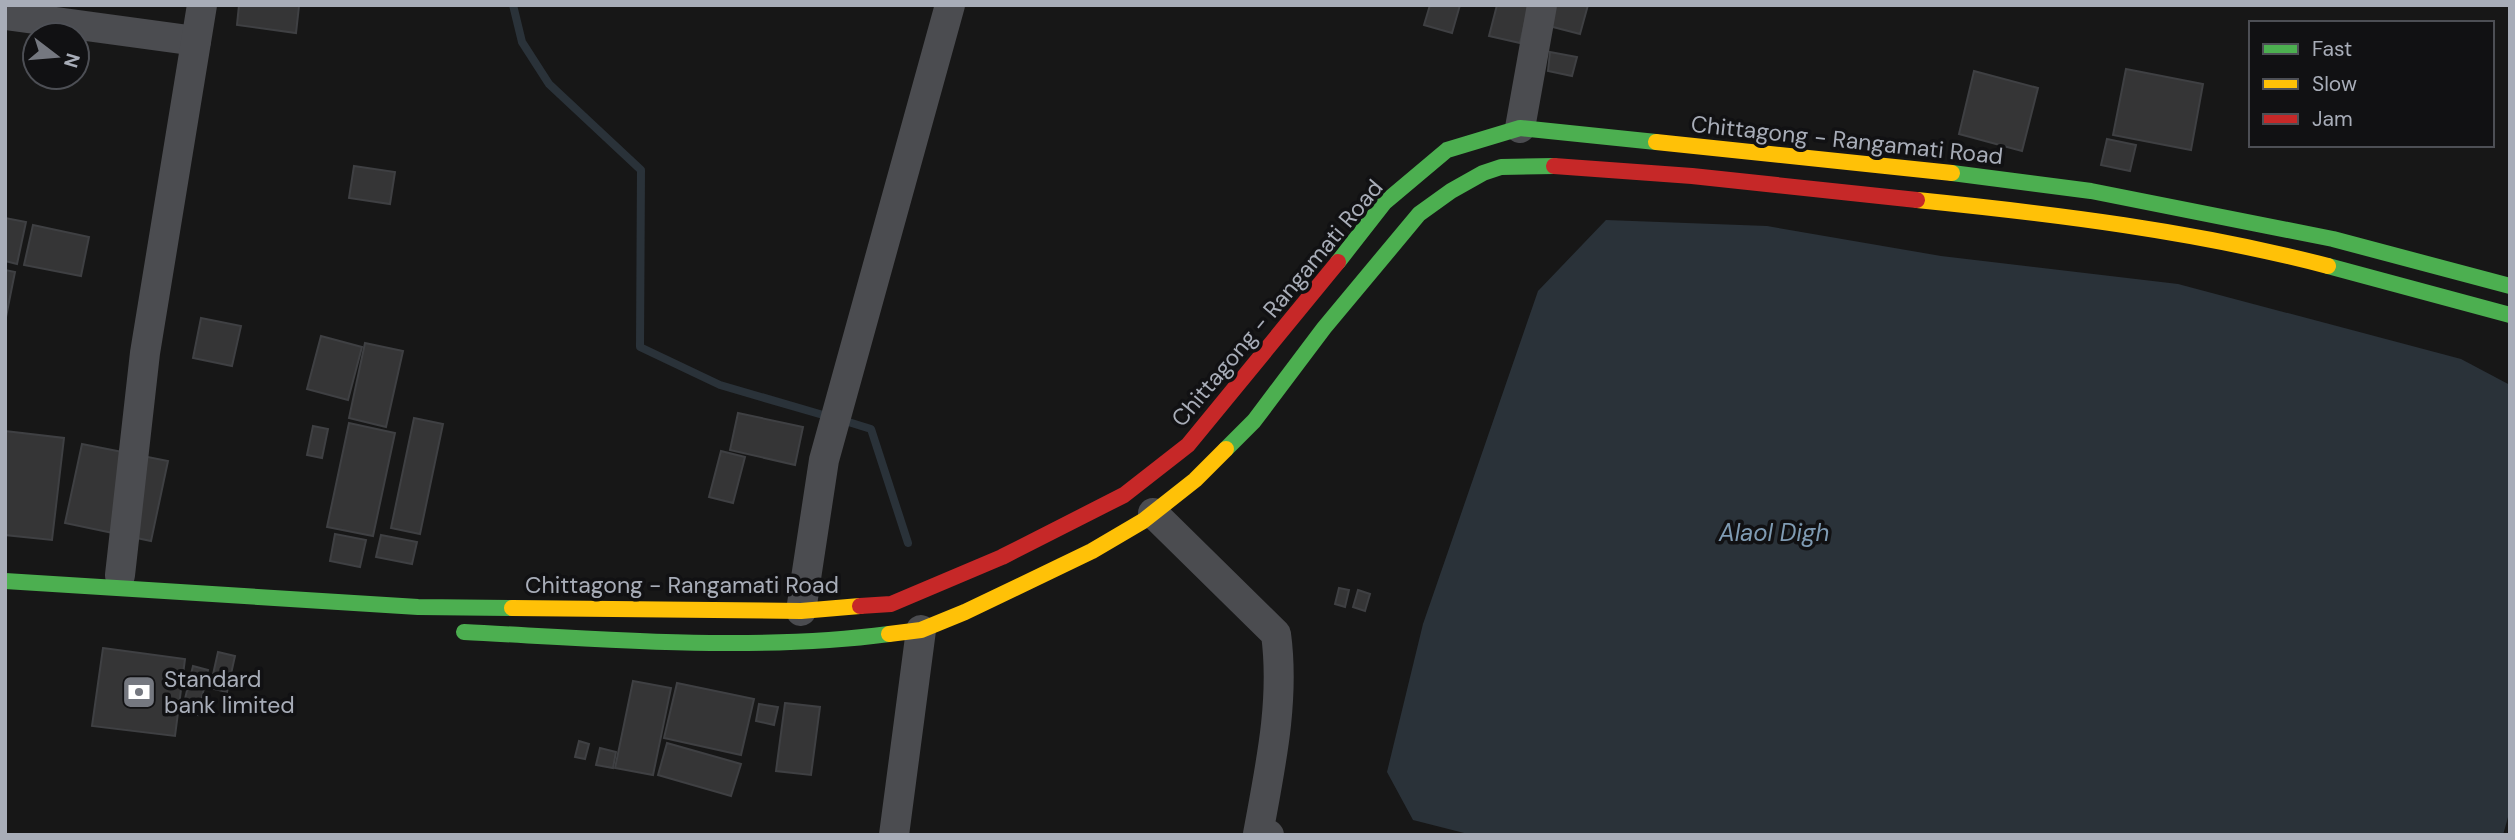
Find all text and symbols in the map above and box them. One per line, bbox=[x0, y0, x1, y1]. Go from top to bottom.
north arrow bbox=[21, 21, 91, 91]
legend bbox=[2249, 21, 2494, 147]
text: Fast bbox=[2312, 35, 2352, 63]
text: N bbox=[58, 50, 86, 71]
text: Slow bbox=[2312, 70, 2357, 98]
text: Jam bbox=[2312, 105, 2353, 133]
street label: Chittagong - Rangamati Road bbox=[1689, 109, 2005, 171]
street label: Chittagong - Rangamati Road bbox=[1165, 173, 1389, 433]
water label: Alaol Digh bbox=[1718, 517, 1829, 548]
street label: Chittagong - Rangamati Road bbox=[525, 570, 839, 600]
place label: Standard bank limited bbox=[164, 664, 295, 720]
bank icon: Standard bank limited bbox=[120, 673, 158, 711]

